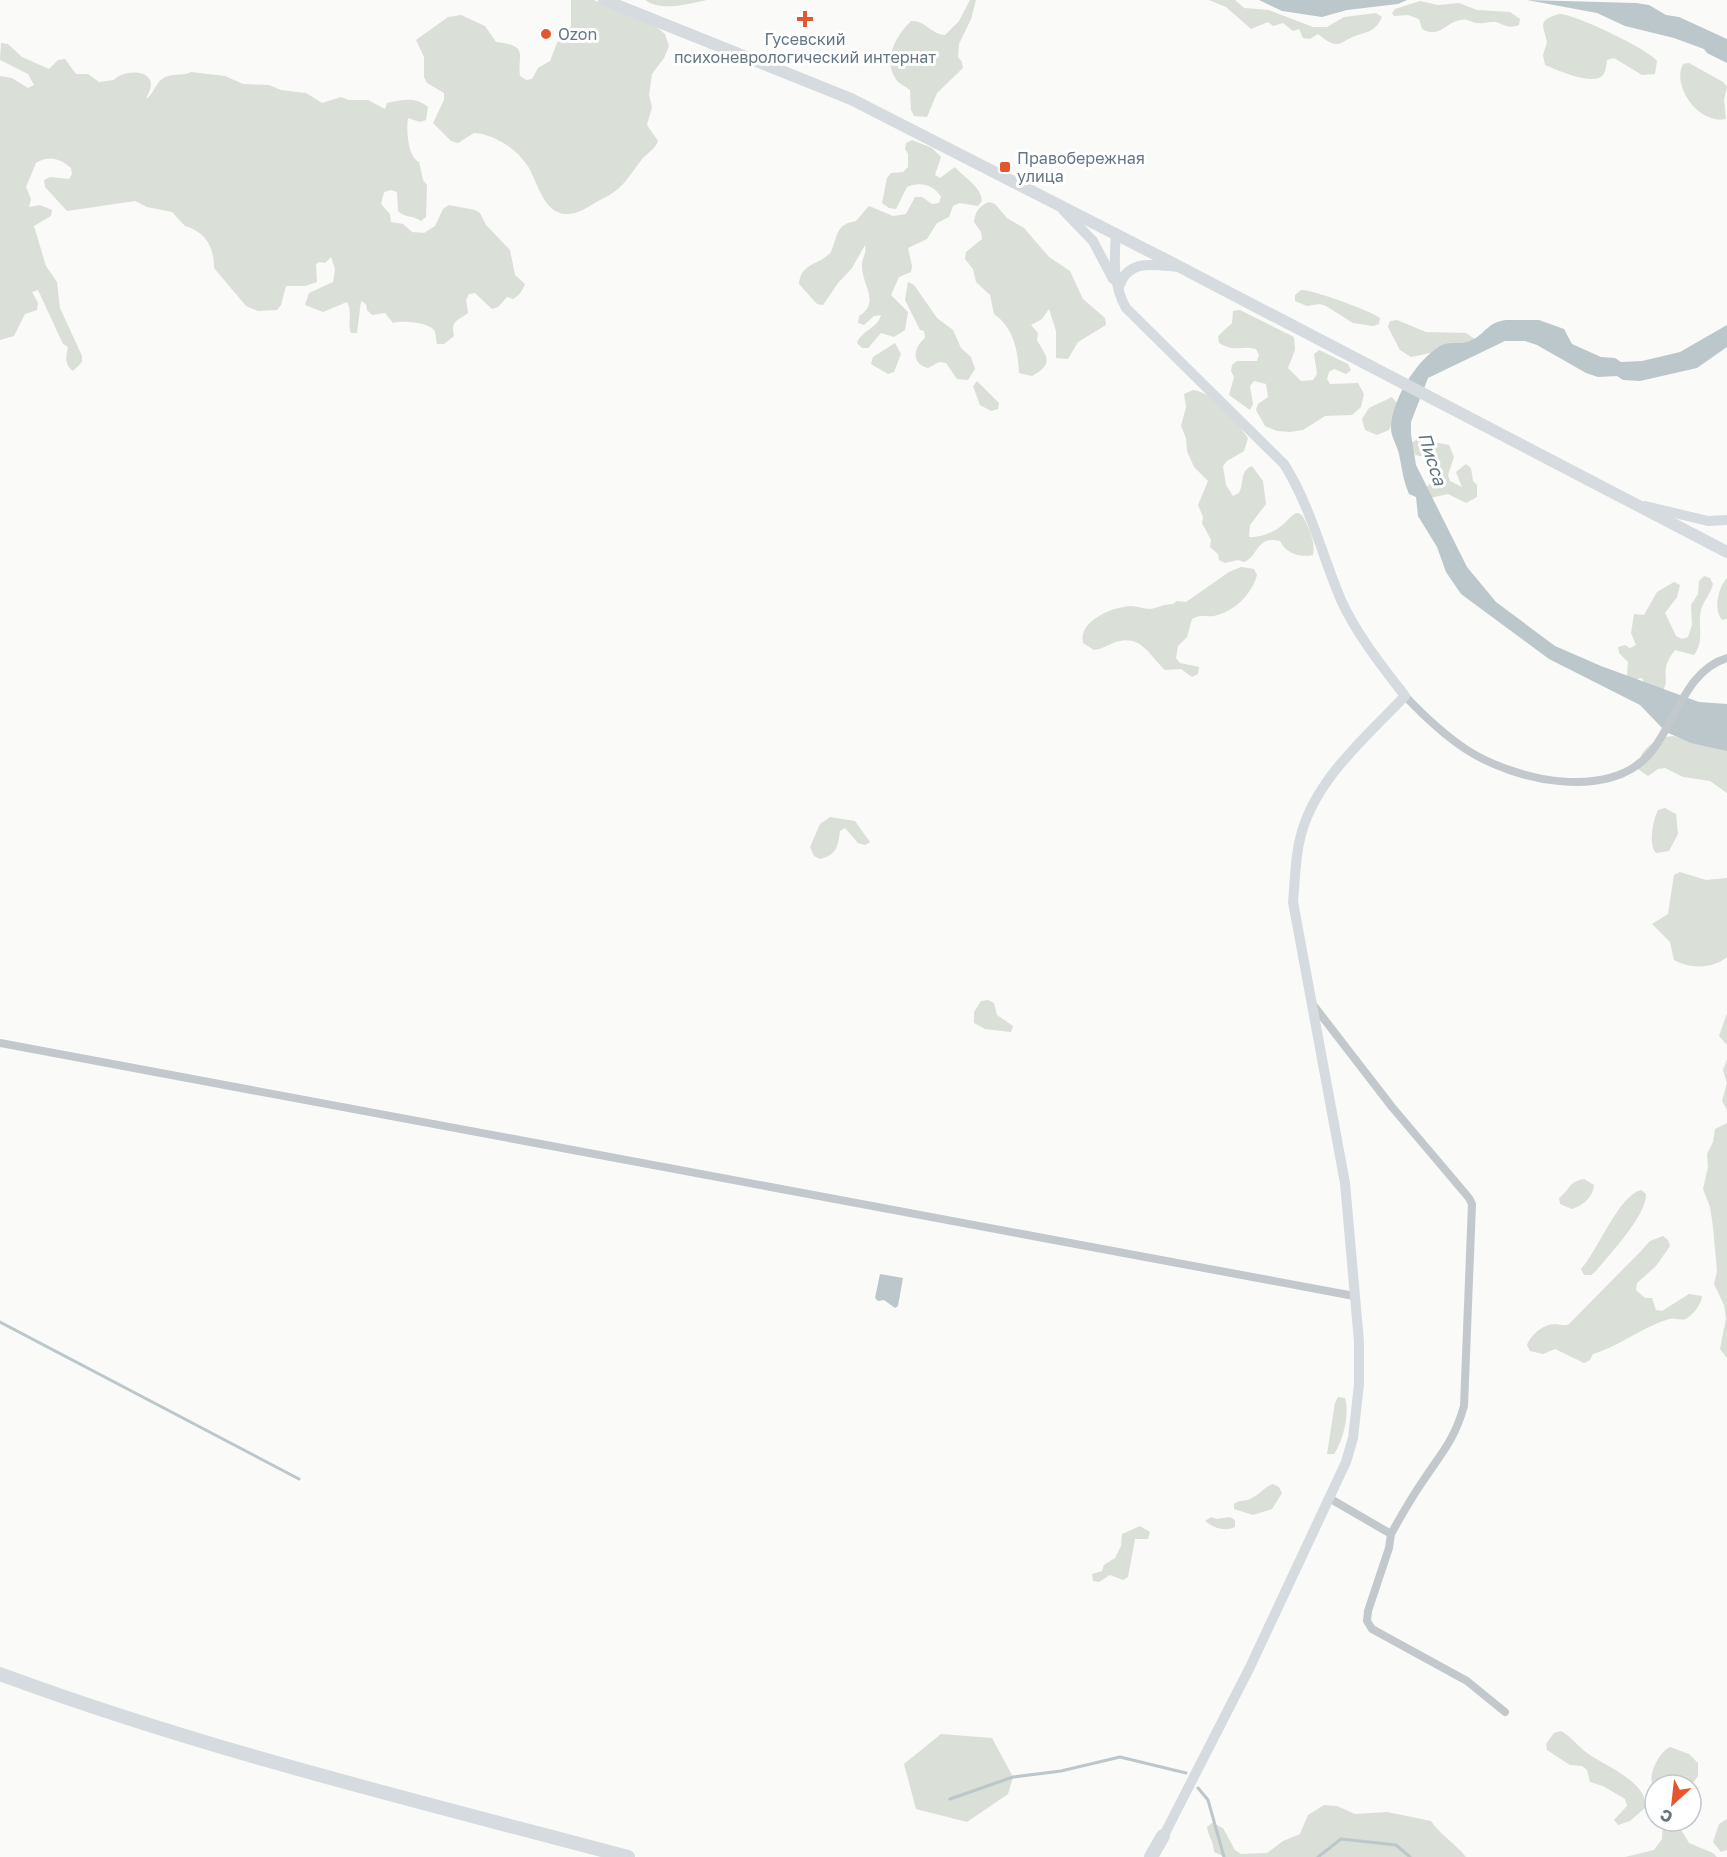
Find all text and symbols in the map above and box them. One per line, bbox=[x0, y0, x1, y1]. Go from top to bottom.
marker: Гусевский психоневрологический интернат bbox=[796, 10, 814, 28]
place label: Ozon bbox=[558, 24, 597, 44]
marker: Ozon bbox=[539, 27, 553, 41]
place label: Гусевский психоневрологический интернат bbox=[674, 29, 936, 67]
place label: Правобережная улица bbox=[1017, 148, 1145, 186]
marker: Правобережная улица bbox=[998, 160, 1012, 174]
water label: Писса bbox=[1414, 429, 1452, 489]
north arrow bbox=[1643, 1773, 1703, 1833]
text: С bbox=[1657, 1805, 1676, 1828]

